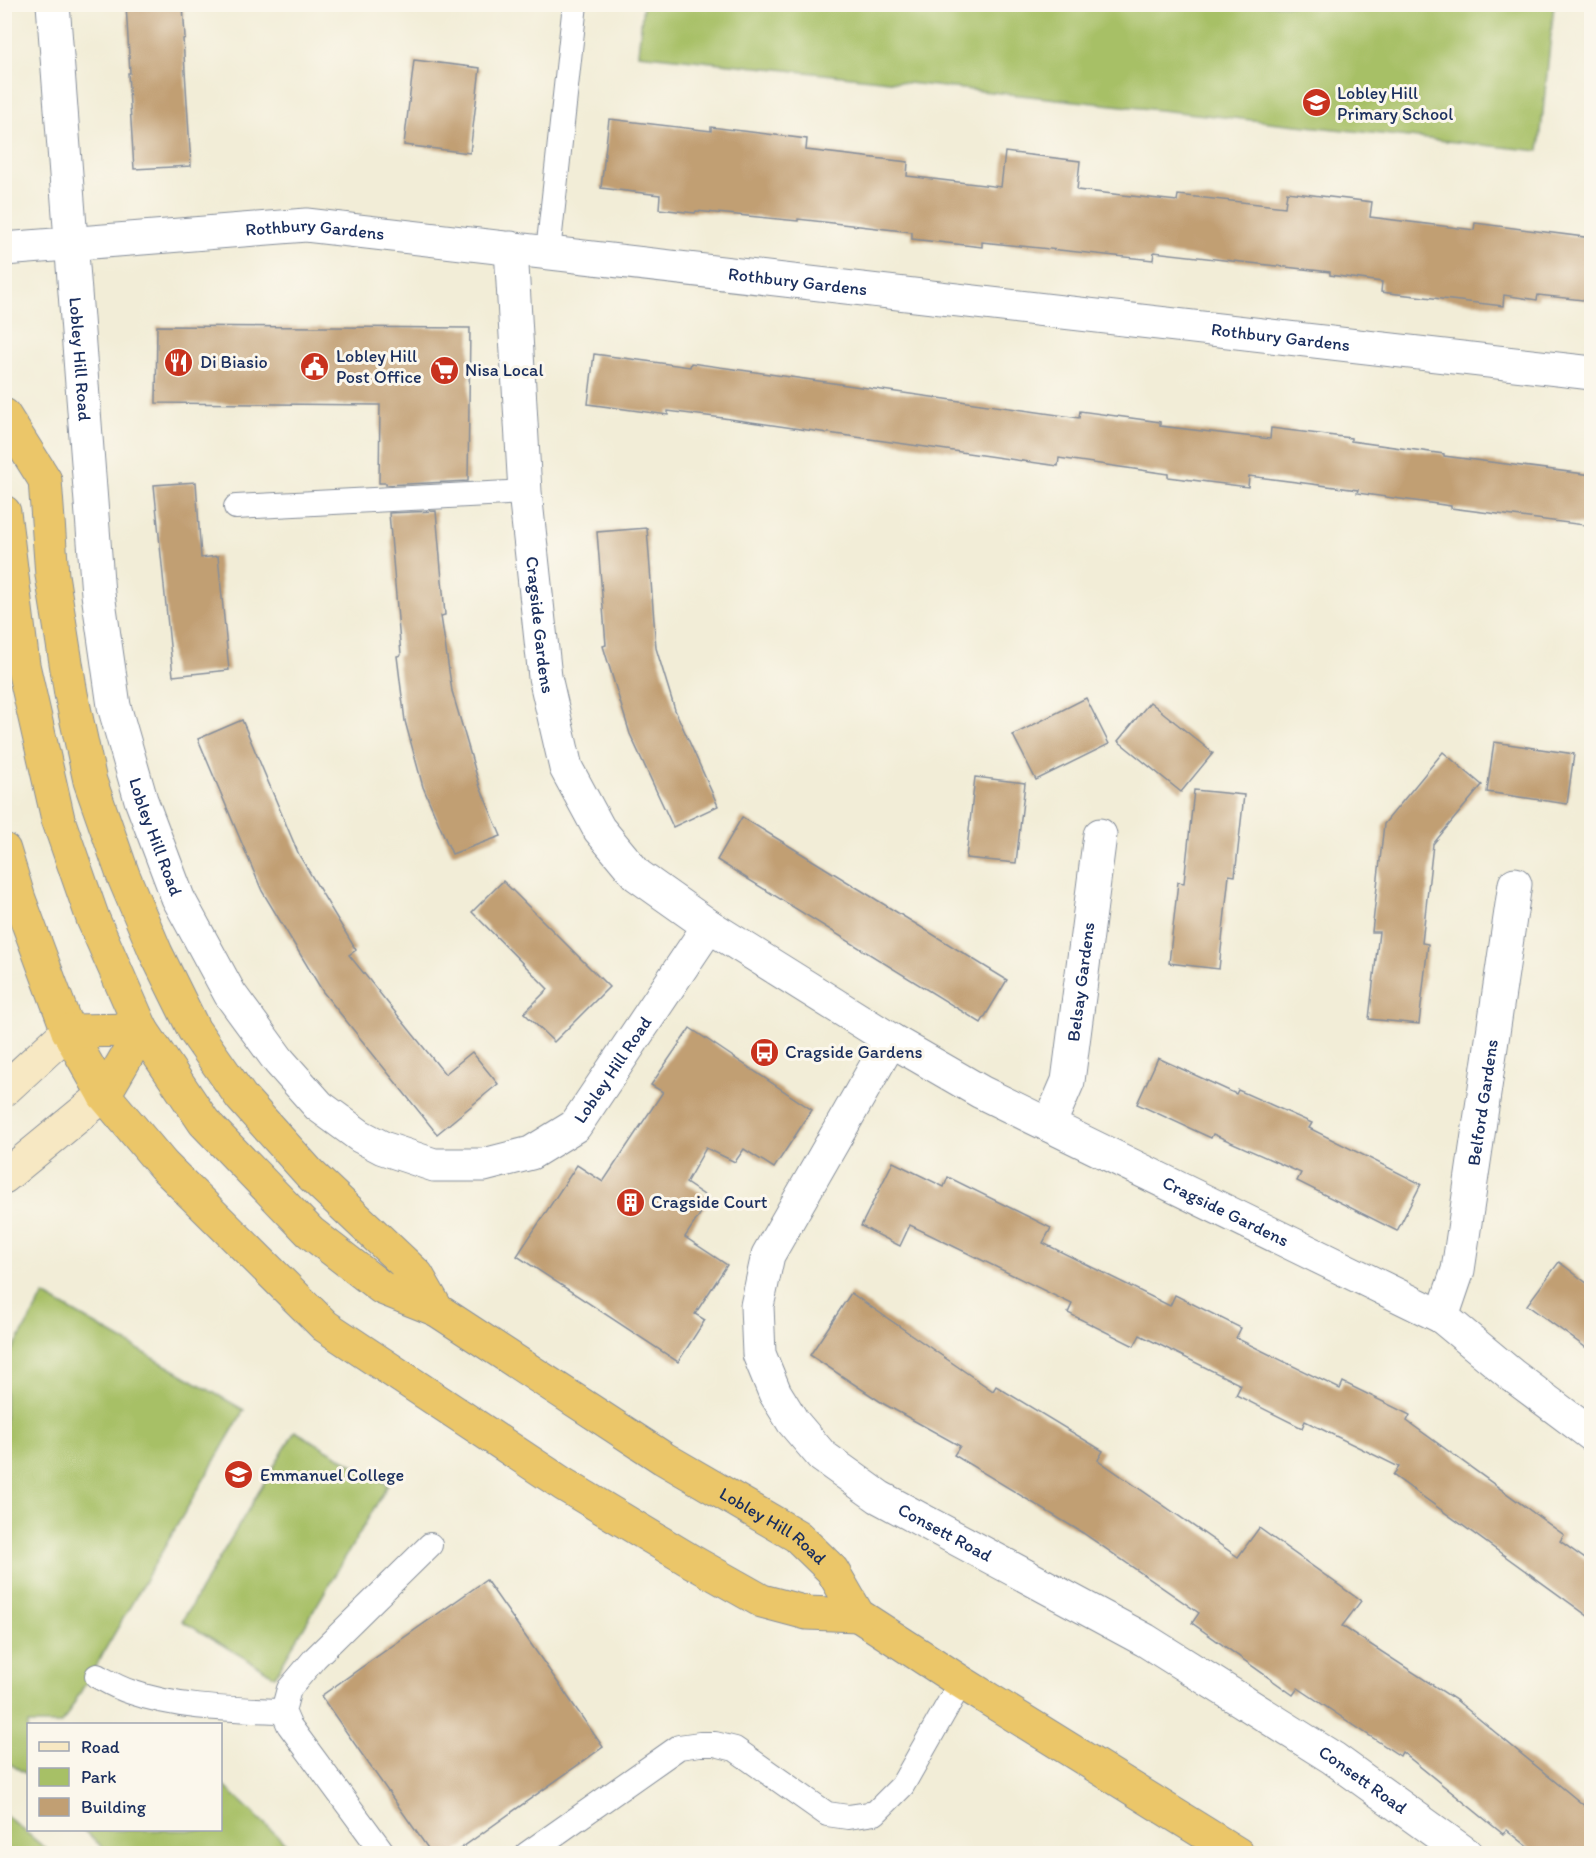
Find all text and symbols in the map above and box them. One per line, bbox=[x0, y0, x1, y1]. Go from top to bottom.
place label: Lobley Hill Primary School bbox=[1337, 82, 1453, 125]
school or university icon: Lobley Hill Primary School bbox=[1300, 87, 1332, 119]
street label: Rothbury Gardens bbox=[244, 214, 386, 245]
street label: Rothbury Gardens bbox=[727, 263, 869, 301]
street label: Lobley Hill Road bbox=[64, 296, 96, 422]
street label: Rothbury Gardens bbox=[1210, 318, 1351, 356]
place label: Lobley Hill Post Office bbox=[336, 345, 422, 388]
restaurant icon: Di Biasio bbox=[163, 346, 195, 378]
public building icon: Lobley Hill Post Office bbox=[299, 350, 331, 382]
place label: Di Biasio bbox=[200, 351, 268, 373]
supermarket icon: Nisa Local bbox=[428, 354, 460, 386]
place label: Nisa Local bbox=[465, 359, 544, 381]
street label: Cragside Gardens bbox=[521, 555, 559, 695]
street label: Lobley Hill Road bbox=[124, 775, 187, 899]
street label: Belsay Gardens bbox=[1062, 921, 1100, 1043]
street label: Lobley Hill Road bbox=[569, 1012, 656, 1128]
bus stop icon: Cragside Gardens bbox=[748, 1036, 780, 1068]
street label: Belford Gardens bbox=[1463, 1038, 1503, 1167]
place label: Cragside Gardens bbox=[785, 1041, 923, 1063]
street label: Cragside Gardens bbox=[1159, 1171, 1292, 1251]
building icon: Cragside Court bbox=[614, 1186, 646, 1218]
place label: Cragside Court bbox=[651, 1191, 768, 1213]
school or university icon: Emmanuel College bbox=[223, 1459, 255, 1491]
place label: Emmanuel College bbox=[260, 1464, 404, 1486]
street label: Lobley Hill Road bbox=[716, 1482, 831, 1569]
street label: Consett Road bbox=[894, 1498, 996, 1567]
legend bbox=[27, 1723, 222, 1831]
text: Road bbox=[81, 1736, 120, 1758]
street label: Consett Road bbox=[1314, 1741, 1412, 1819]
text: Park bbox=[81, 1766, 116, 1788]
text: Building bbox=[81, 1796, 147, 1818]

